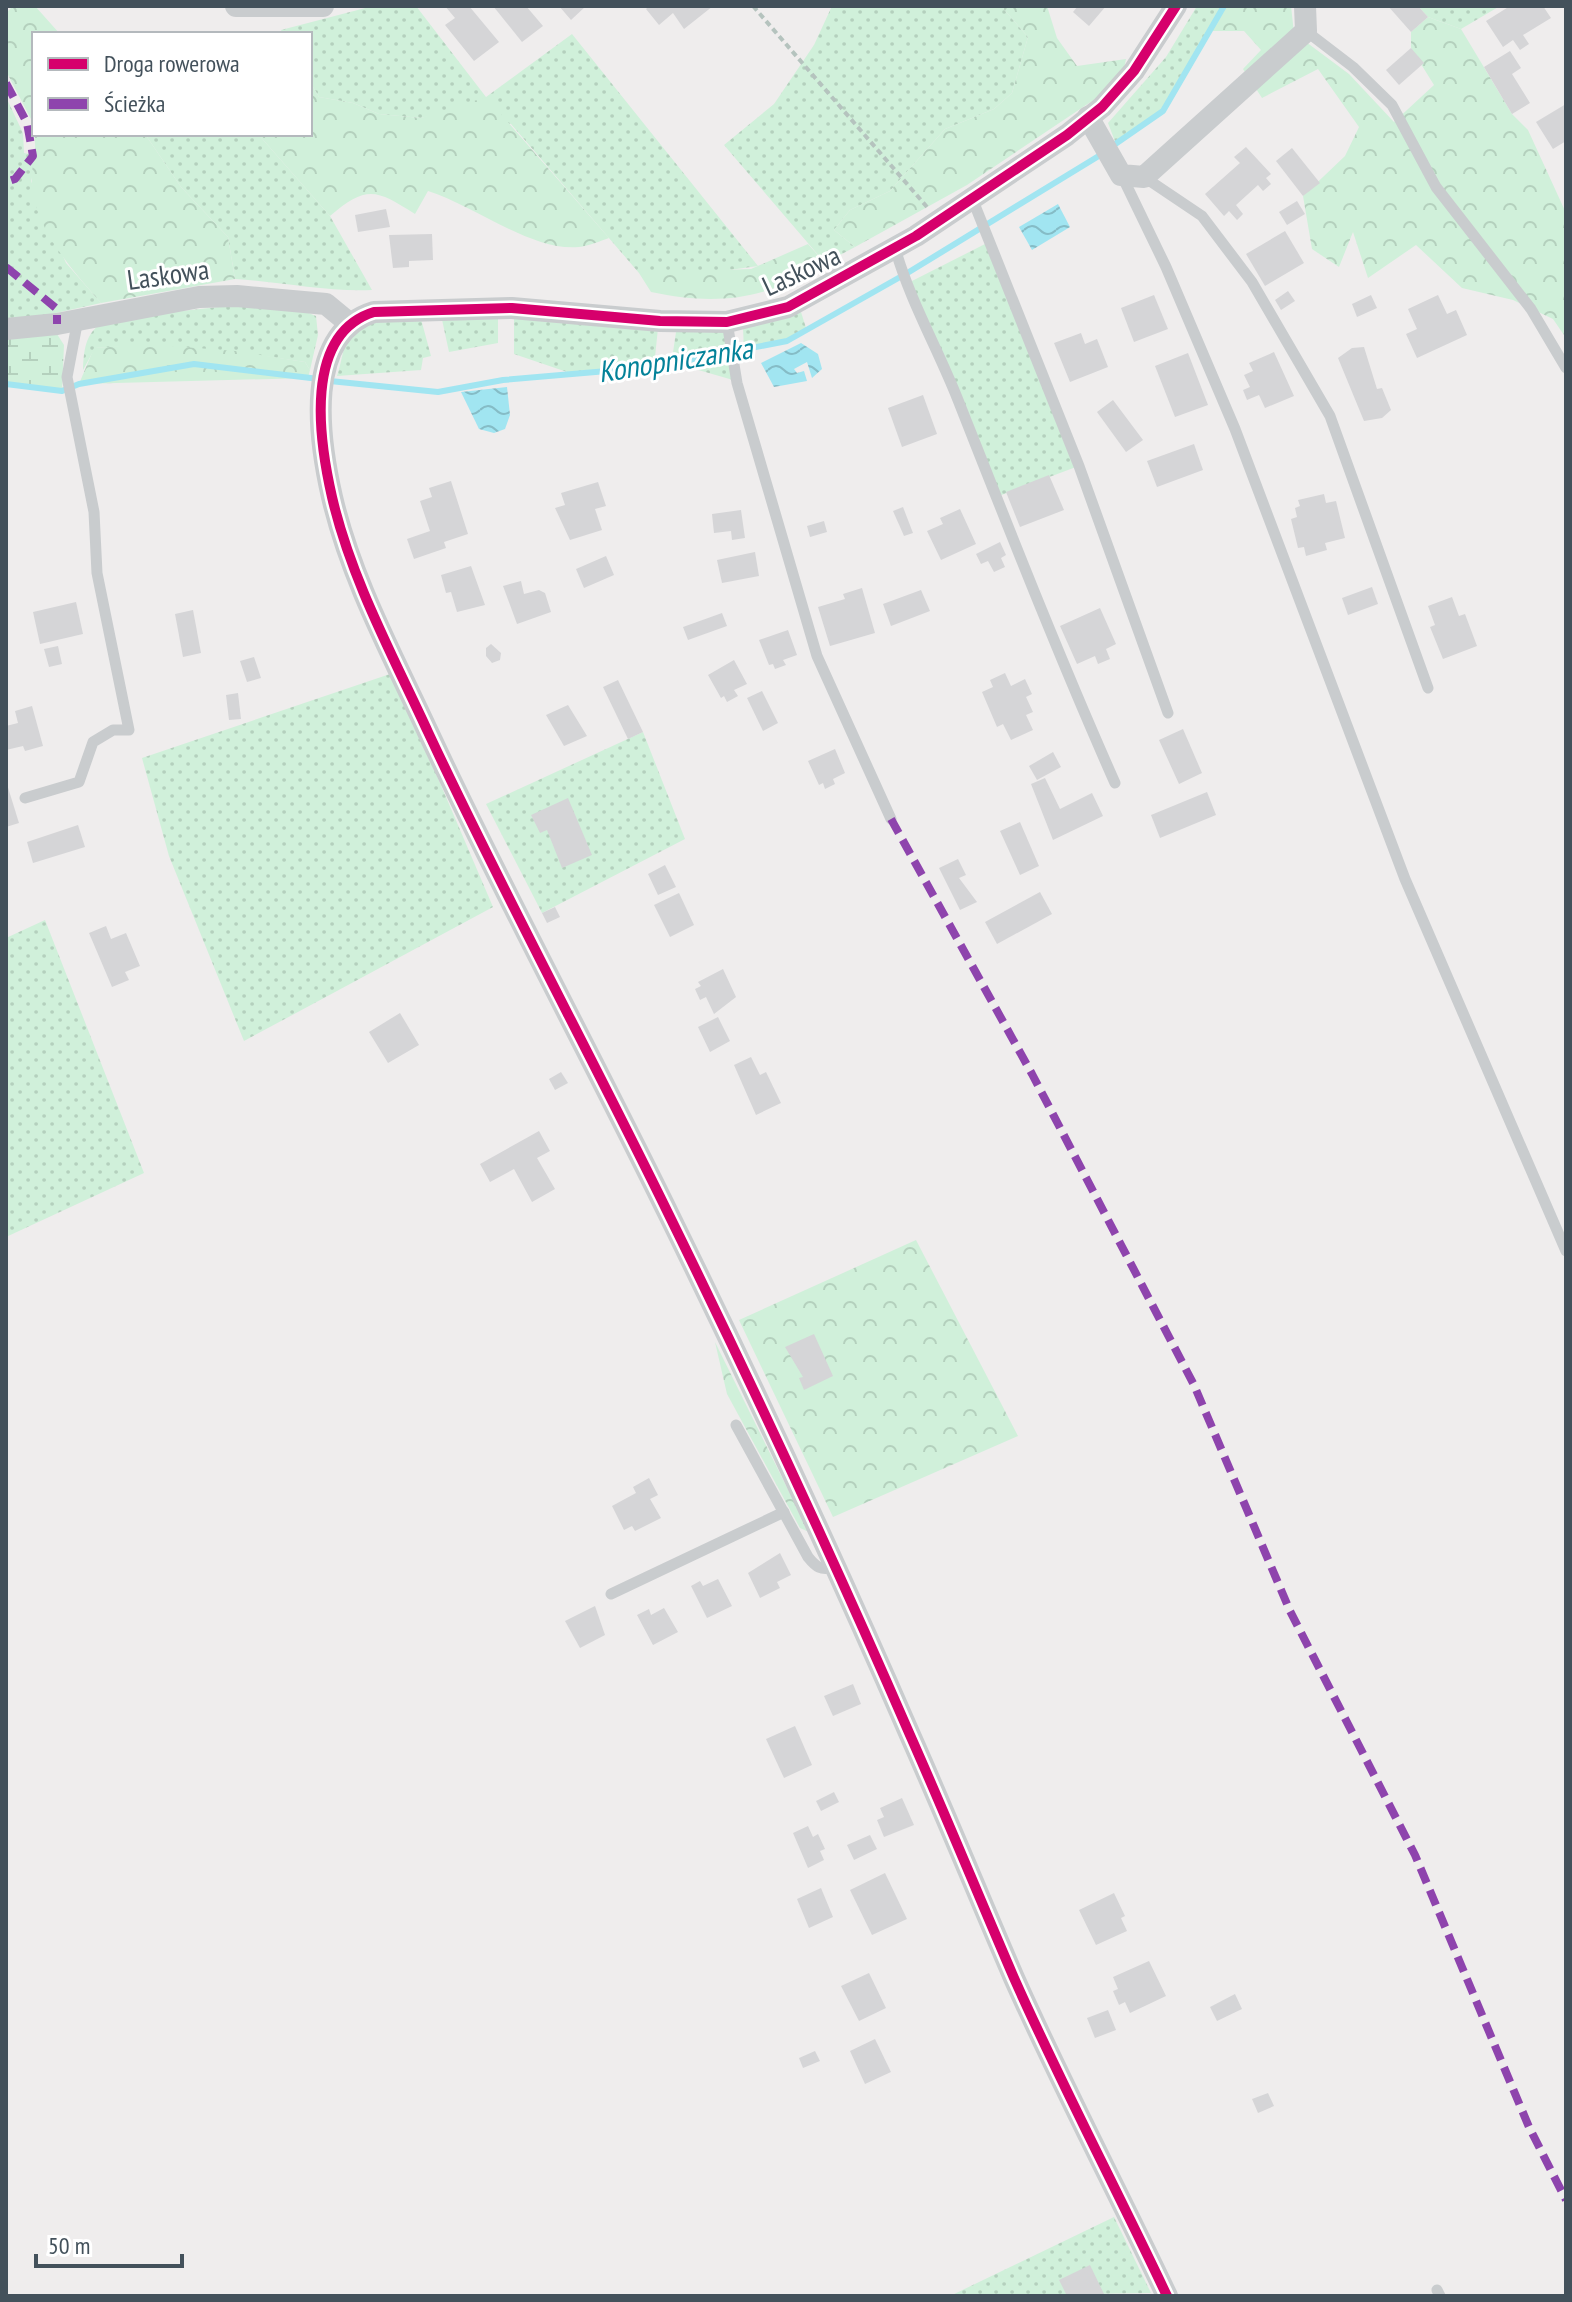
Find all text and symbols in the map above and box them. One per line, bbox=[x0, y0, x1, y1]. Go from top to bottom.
legend bbox=[32, 32, 312, 136]
text: Droga rowerowa bbox=[104, 48, 240, 79]
text: Ścieżka bbox=[104, 88, 165, 119]
street label: Laskowa bbox=[756, 236, 846, 304]
street label: Laskowa bbox=[125, 250, 211, 298]
water label: Konopniczanka bbox=[595, 327, 757, 390]
scale bar bbox=[36, 2218, 182, 2268]
text: 50 m bbox=[48, 2230, 90, 2261]

